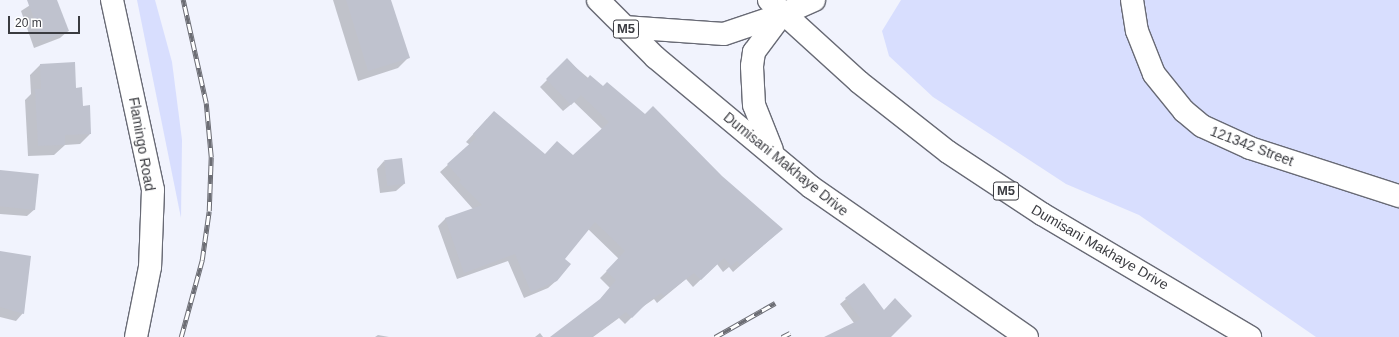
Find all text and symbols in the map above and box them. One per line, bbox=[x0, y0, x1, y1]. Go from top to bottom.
scale bar bbox=[10, 8, 82, 34]
text: 20 m bbox=[15, 16, 42, 30]
road number: M5 bbox=[612, 18, 640, 40]
street label: Flamingo Road bbox=[125, 96, 159, 192]
street label: Dumisani Makhaye Drive bbox=[720, 109, 852, 219]
street label: 121342 Street bbox=[1208, 122, 1296, 170]
road number: M5 bbox=[992, 180, 1020, 202]
street label: Dumisani Makhaye Drive bbox=[1028, 201, 1172, 293]

